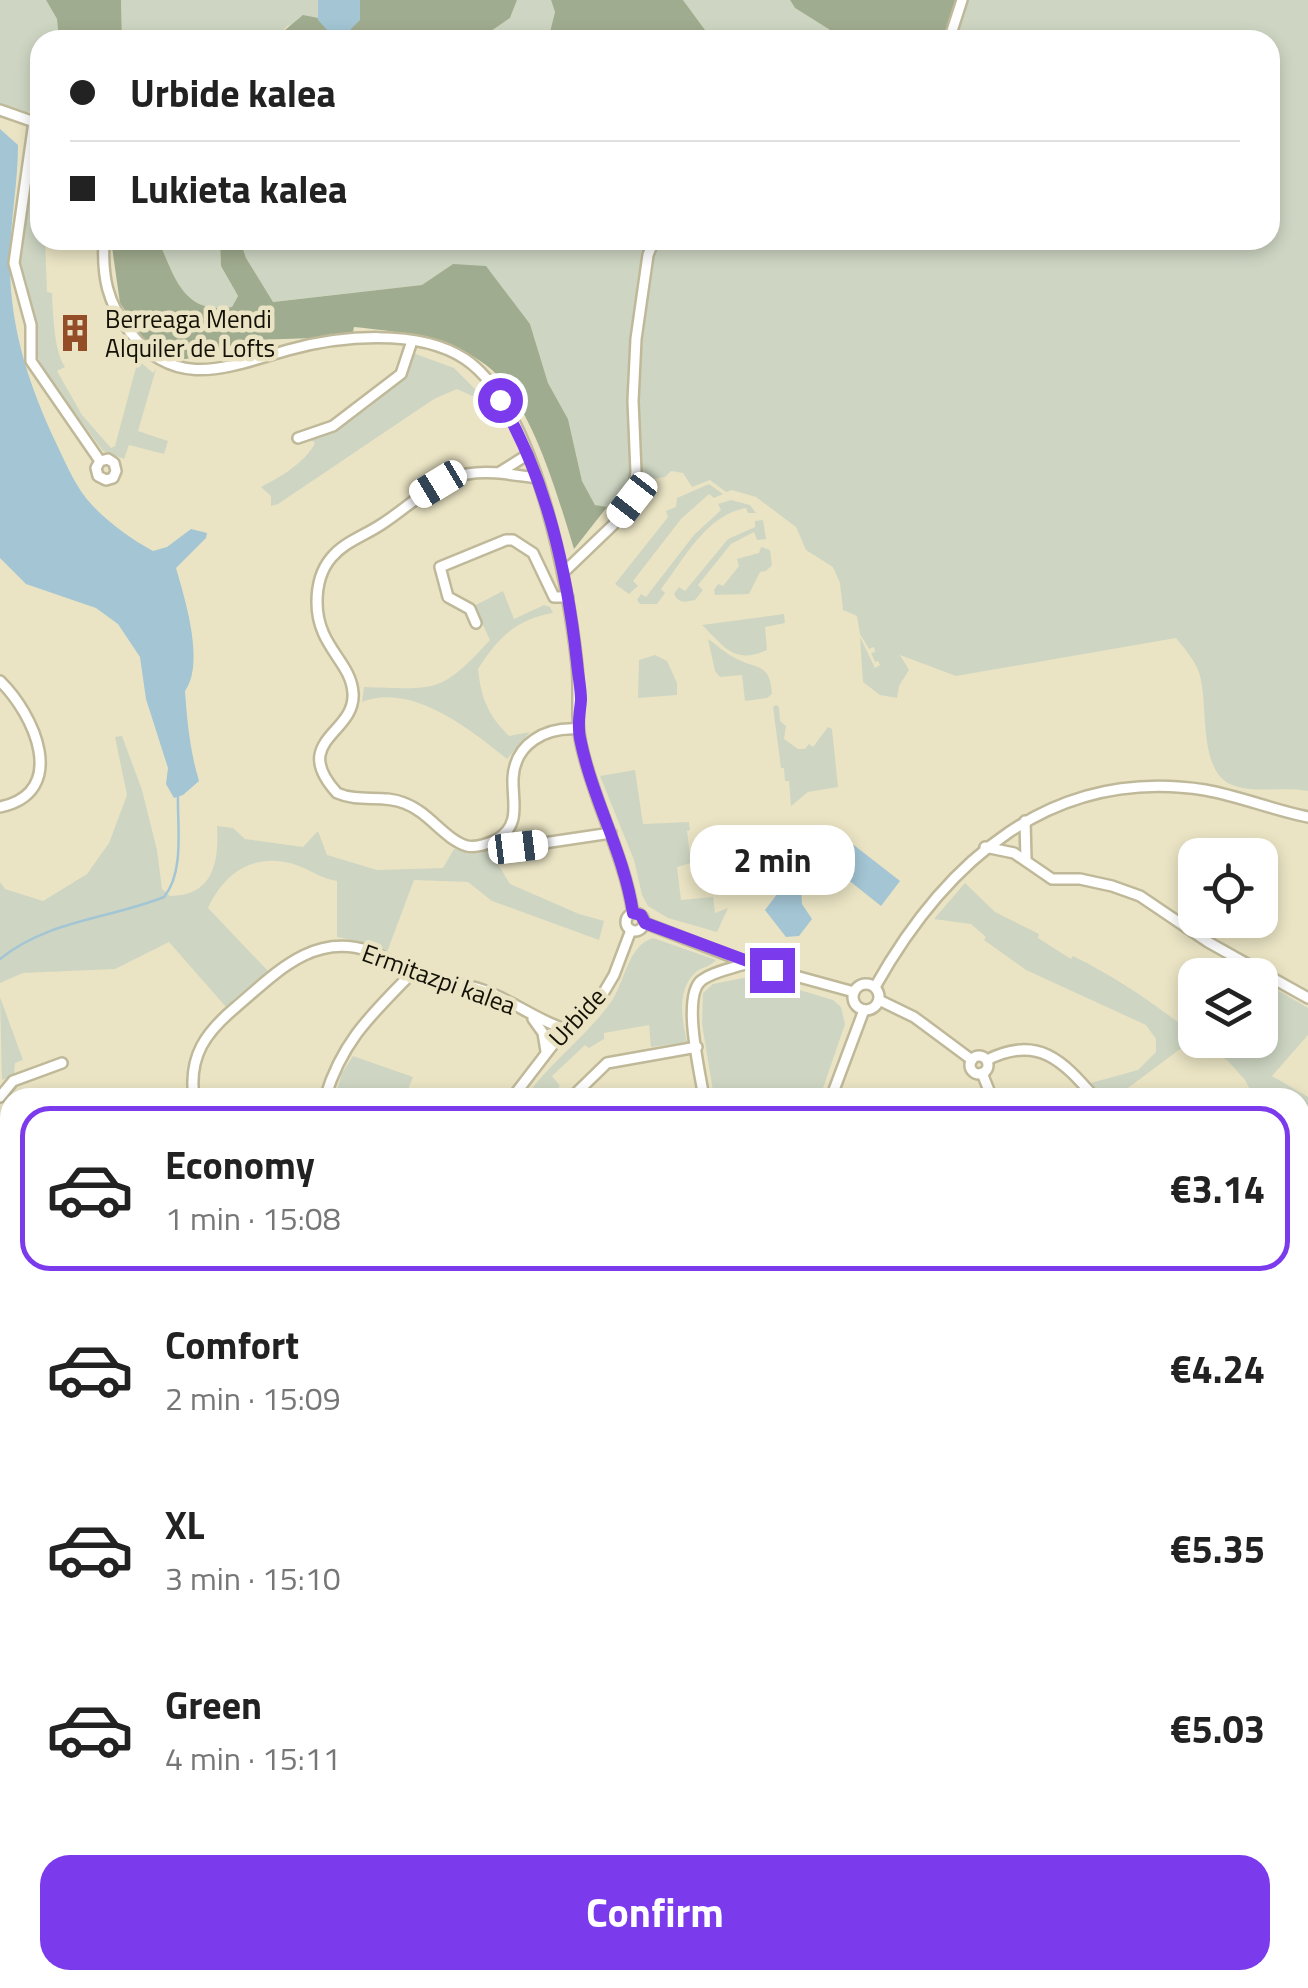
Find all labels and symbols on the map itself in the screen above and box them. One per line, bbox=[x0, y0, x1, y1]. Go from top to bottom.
place label: Berreaga Mendi Alquiler de Lofts bbox=[105, 300, 275, 367]
building icon: Berreaga Mendi Alquiler de Lofts bbox=[54, 312, 96, 354]
route start bbox=[478, 378, 523, 423]
car bbox=[405, 456, 471, 512]
car bbox=[602, 467, 662, 533]
callout: 2 min bbox=[690, 825, 854, 895]
car bbox=[486, 828, 550, 866]
street label: Ermitazpi kalea bbox=[357, 934, 522, 1025]
route end bbox=[750, 948, 795, 993]
street label: Urbide bbox=[539, 979, 615, 1055]

